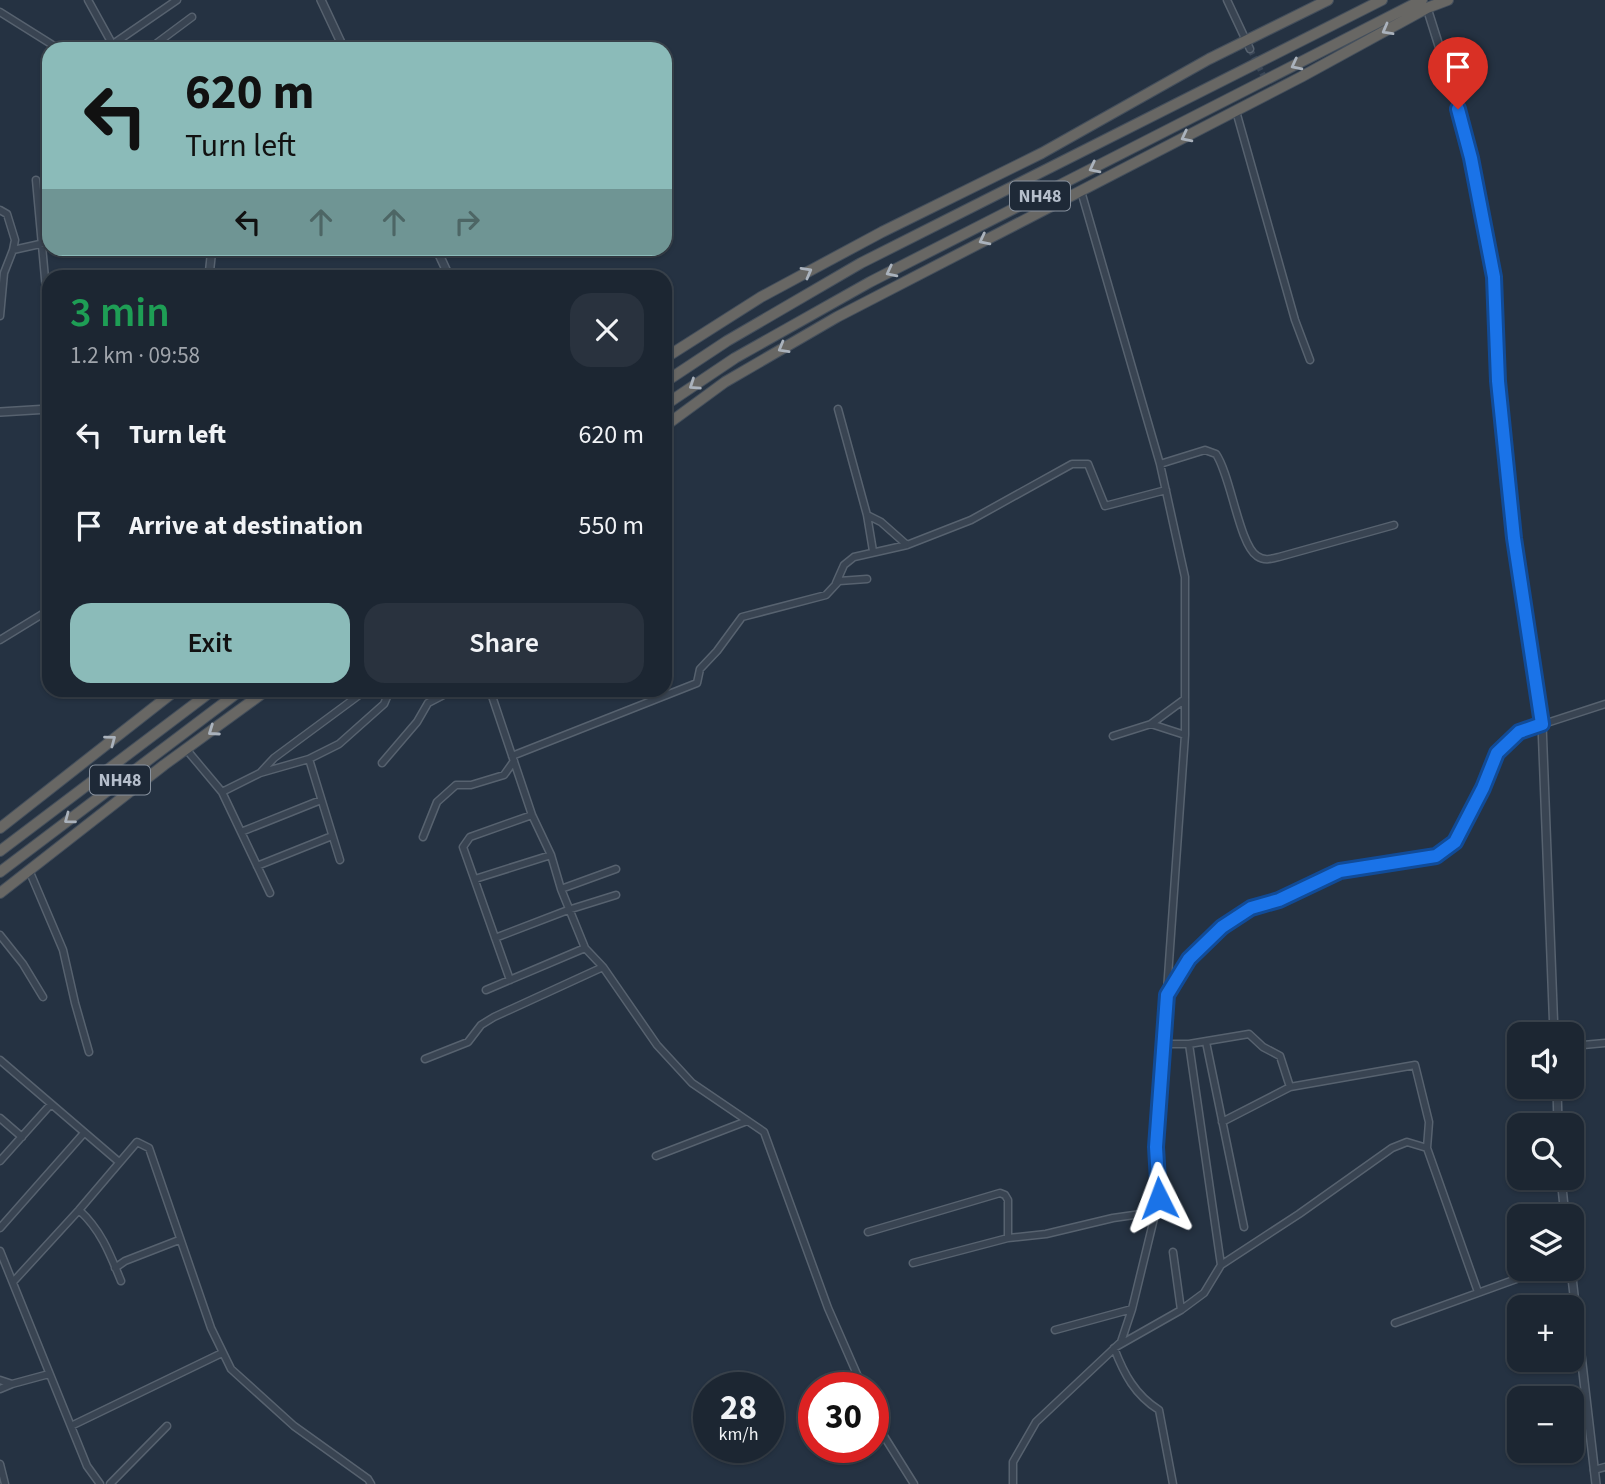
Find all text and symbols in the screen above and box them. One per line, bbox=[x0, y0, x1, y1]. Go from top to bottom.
one-way arrow bbox=[1382, 22, 1394, 35]
pin bbox=[1428, 37, 1488, 109]
icon: arrive bbox=[1439, 48, 1477, 86]
one-way arrow bbox=[1291, 56, 1303, 70]
text: 620 m bbox=[185, 58, 314, 128]
icon: left bbox=[70, 70, 161, 161]
text: Turn left bbox=[185, 123, 296, 169]
one-way arrow bbox=[1181, 128, 1193, 142]
one-way arrow bbox=[1089, 160, 1101, 174]
road number: NH48 bbox=[1010, 182, 1070, 210]
icon: left bbox=[229, 203, 267, 241]
icon: ahead bbox=[302, 203, 340, 241]
icon: ahead bbox=[375, 203, 413, 241]
icon: right bbox=[448, 203, 486, 241]
one-way arrow bbox=[978, 232, 991, 246]
one-way arrow bbox=[886, 263, 898, 277]
one-way arrow bbox=[800, 267, 813, 280]
text: 3 min bbox=[70, 283, 170, 343]
button: close bbox=[570, 293, 644, 367]
text: 1.2 km · 09:58 bbox=[70, 339, 200, 372]
one-way arrow bbox=[778, 340, 791, 353]
one-way arrow bbox=[689, 377, 702, 389]
icon: left bbox=[70, 416, 108, 454]
text: Turn left bbox=[129, 416, 226, 453]
text: 620 m bbox=[578, 416, 644, 453]
icon: arrive bbox=[70, 507, 108, 545]
text: Arrive at destination bbox=[129, 507, 363, 544]
text: 550 m bbox=[578, 507, 644, 544]
button: Exit bbox=[70, 603, 350, 683]
button: Share bbox=[364, 603, 644, 683]
one-way arrow bbox=[208, 722, 221, 735]
one-way arrow bbox=[103, 735, 115, 748]
road number: NH48 bbox=[90, 766, 150, 794]
one-way arrow bbox=[64, 811, 77, 823]
map controls bbox=[1507, 1022, 1584, 1463]
button: sound bbox=[1507, 1022, 1584, 1099]
button: search bbox=[1507, 1113, 1584, 1190]
position arrow bbox=[1122, 1161, 1196, 1235]
button: layers bbox=[1507, 1204, 1584, 1281]
button: + bbox=[1507, 1295, 1584, 1372]
speed limit sign: 30 bbox=[798, 1372, 889, 1463]
text: 28 bbox=[720, 1383, 757, 1433]
button: − bbox=[1507, 1386, 1584, 1463]
text: km/h bbox=[719, 1422, 758, 1447]

